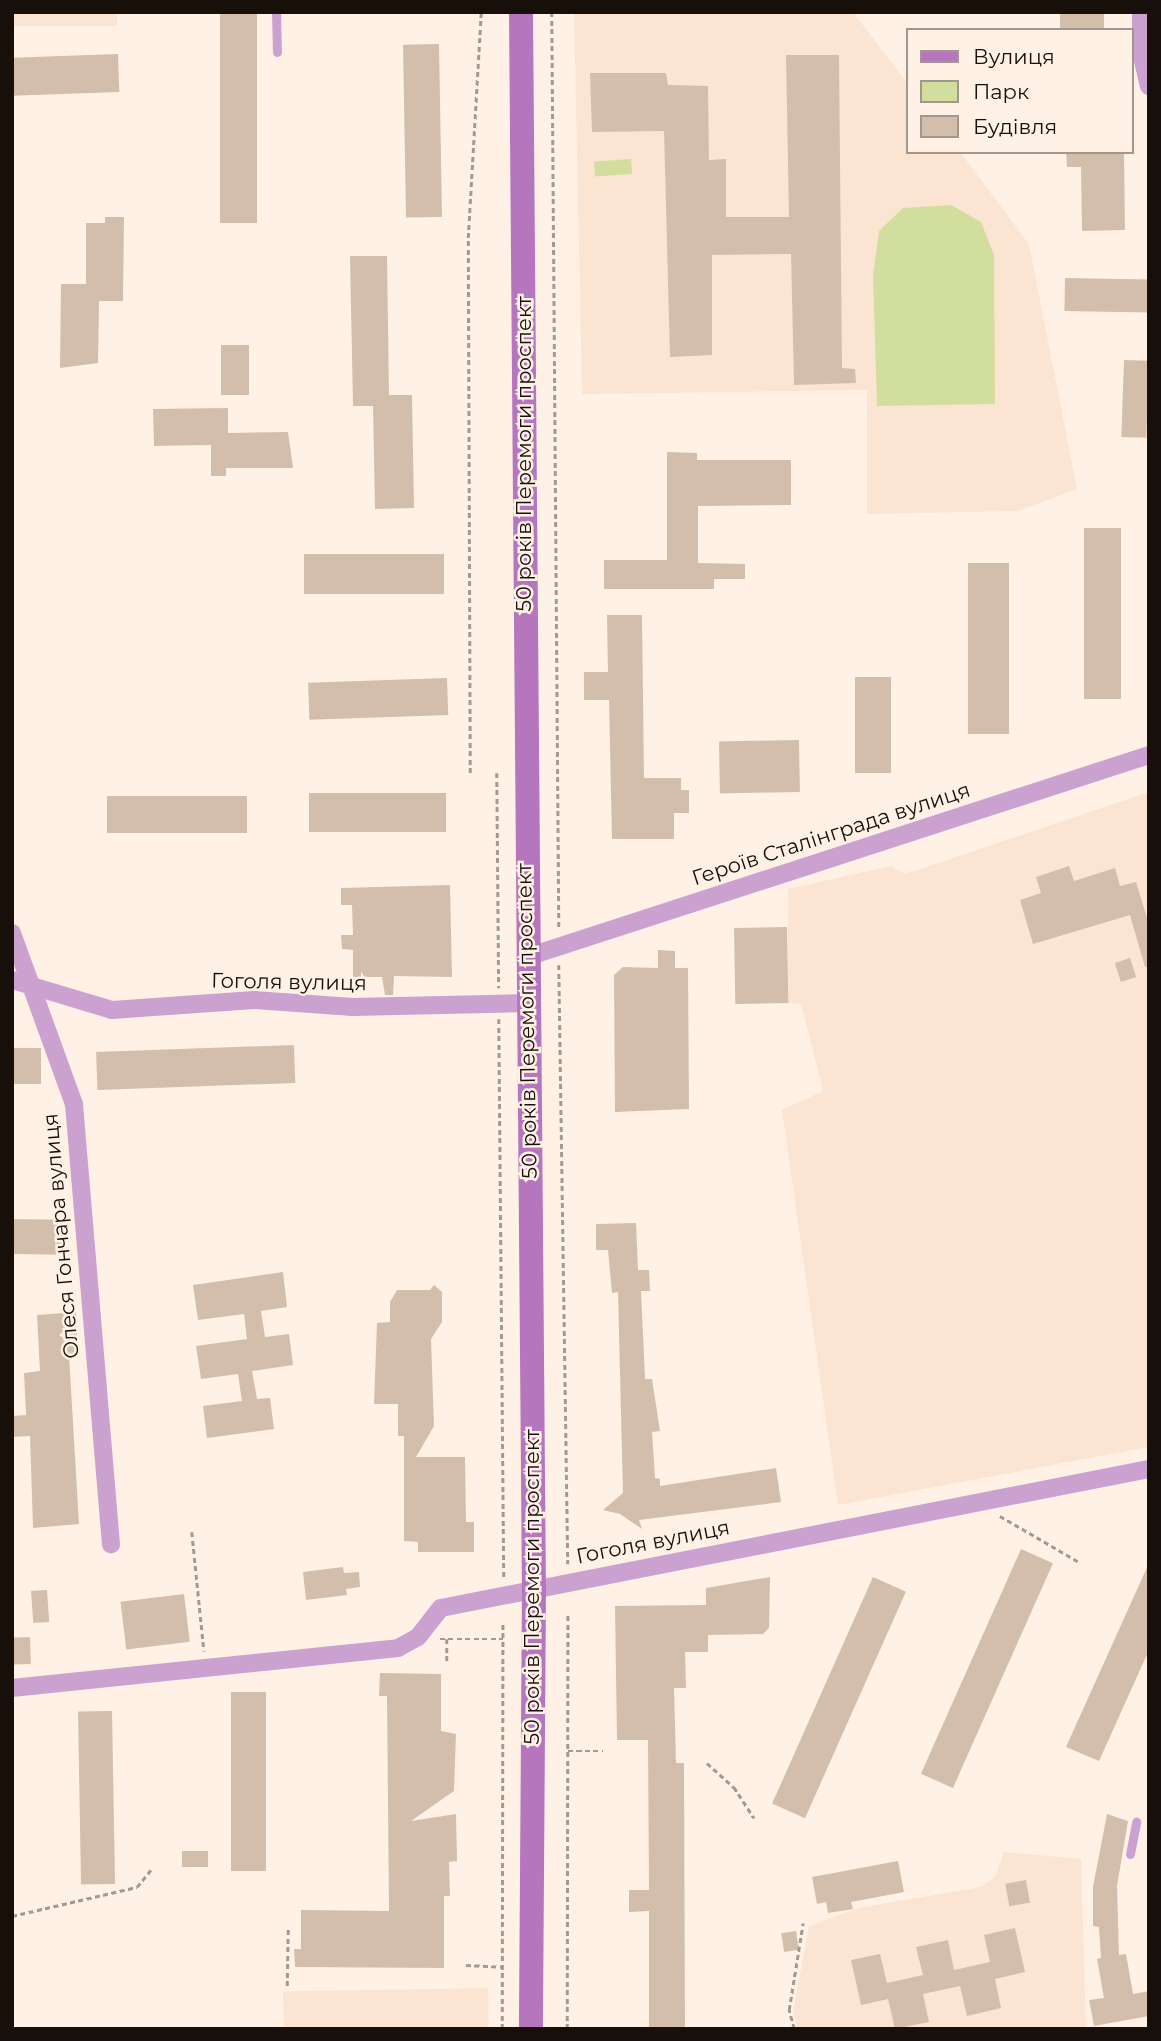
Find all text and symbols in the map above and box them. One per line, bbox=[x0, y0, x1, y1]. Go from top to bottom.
legend bbox=[906, 28, 1133, 154]
text: Вулиця bbox=[973, 44, 1055, 69]
text: Парк bbox=[973, 79, 1029, 104]
text: Будівля bbox=[973, 114, 1057, 139]
street label: 50 років Перемоги проспект bbox=[511, 296, 537, 612]
street label: Героїв Сталінграда вулиця bbox=[689, 777, 973, 891]
street label: 50 років Перемоги проспект bbox=[512, 863, 542, 1179]
street label: Гоголя вулиця bbox=[211, 968, 367, 996]
street label: Олеся Гончара вулиця bbox=[38, 1112, 84, 1360]
street label: 50 років Перемоги проспект bbox=[519, 1429, 545, 1745]
street label: Гоголя вулиця bbox=[574, 1515, 732, 1569]

